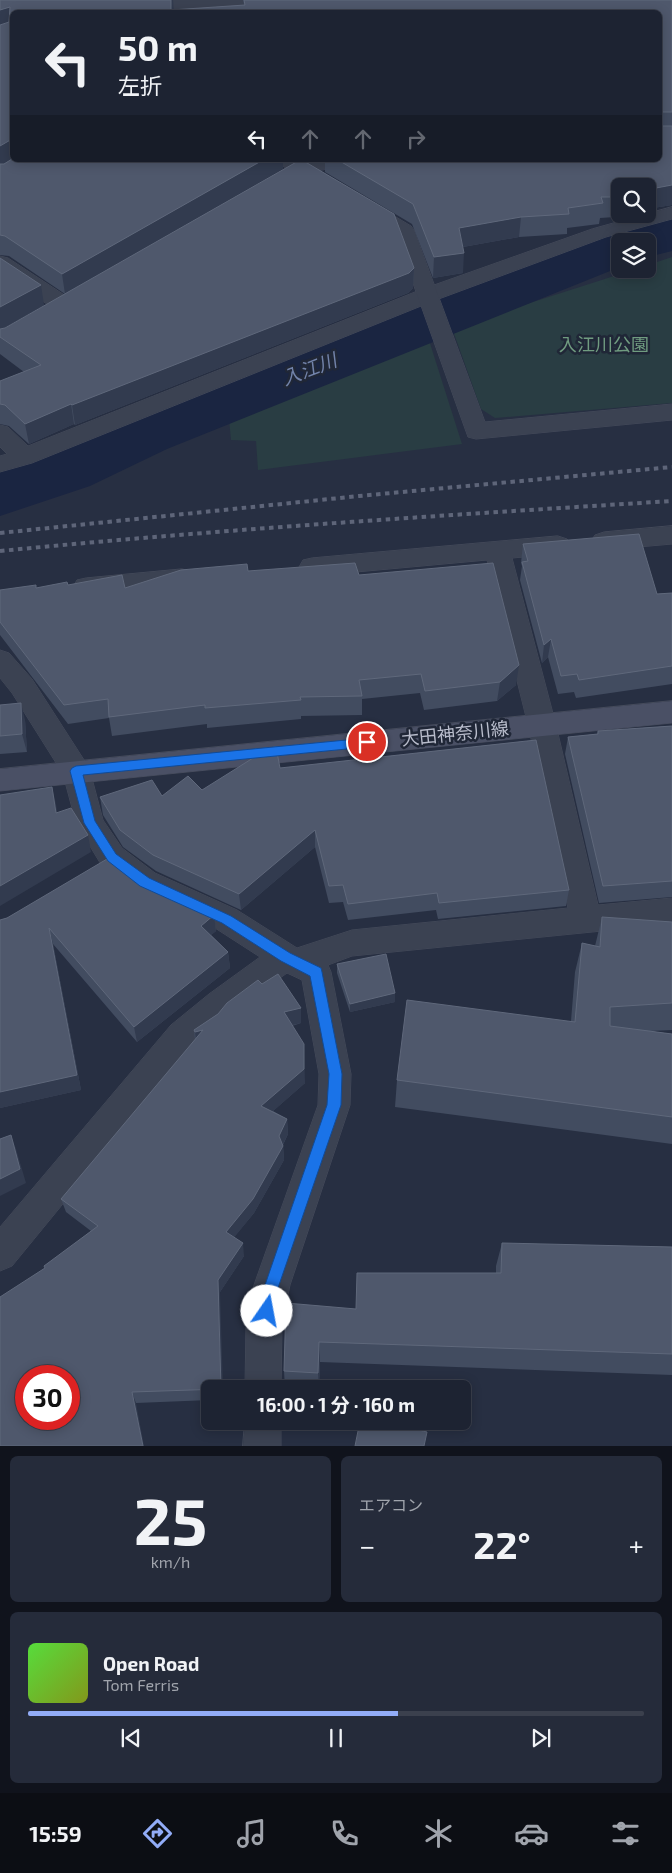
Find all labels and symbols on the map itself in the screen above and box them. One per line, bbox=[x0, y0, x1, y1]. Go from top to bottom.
park label: 入江川公園 bbox=[559, 333, 649, 355]
water label: 入江川 bbox=[278, 347, 341, 389]
street label: 大田神奈川線 bbox=[400, 716, 510, 750]
pin bbox=[346, 721, 388, 763]
position arrow bbox=[240, 1284, 292, 1336]
speed limit sign: 30 bbox=[15, 1365, 80, 1430]

